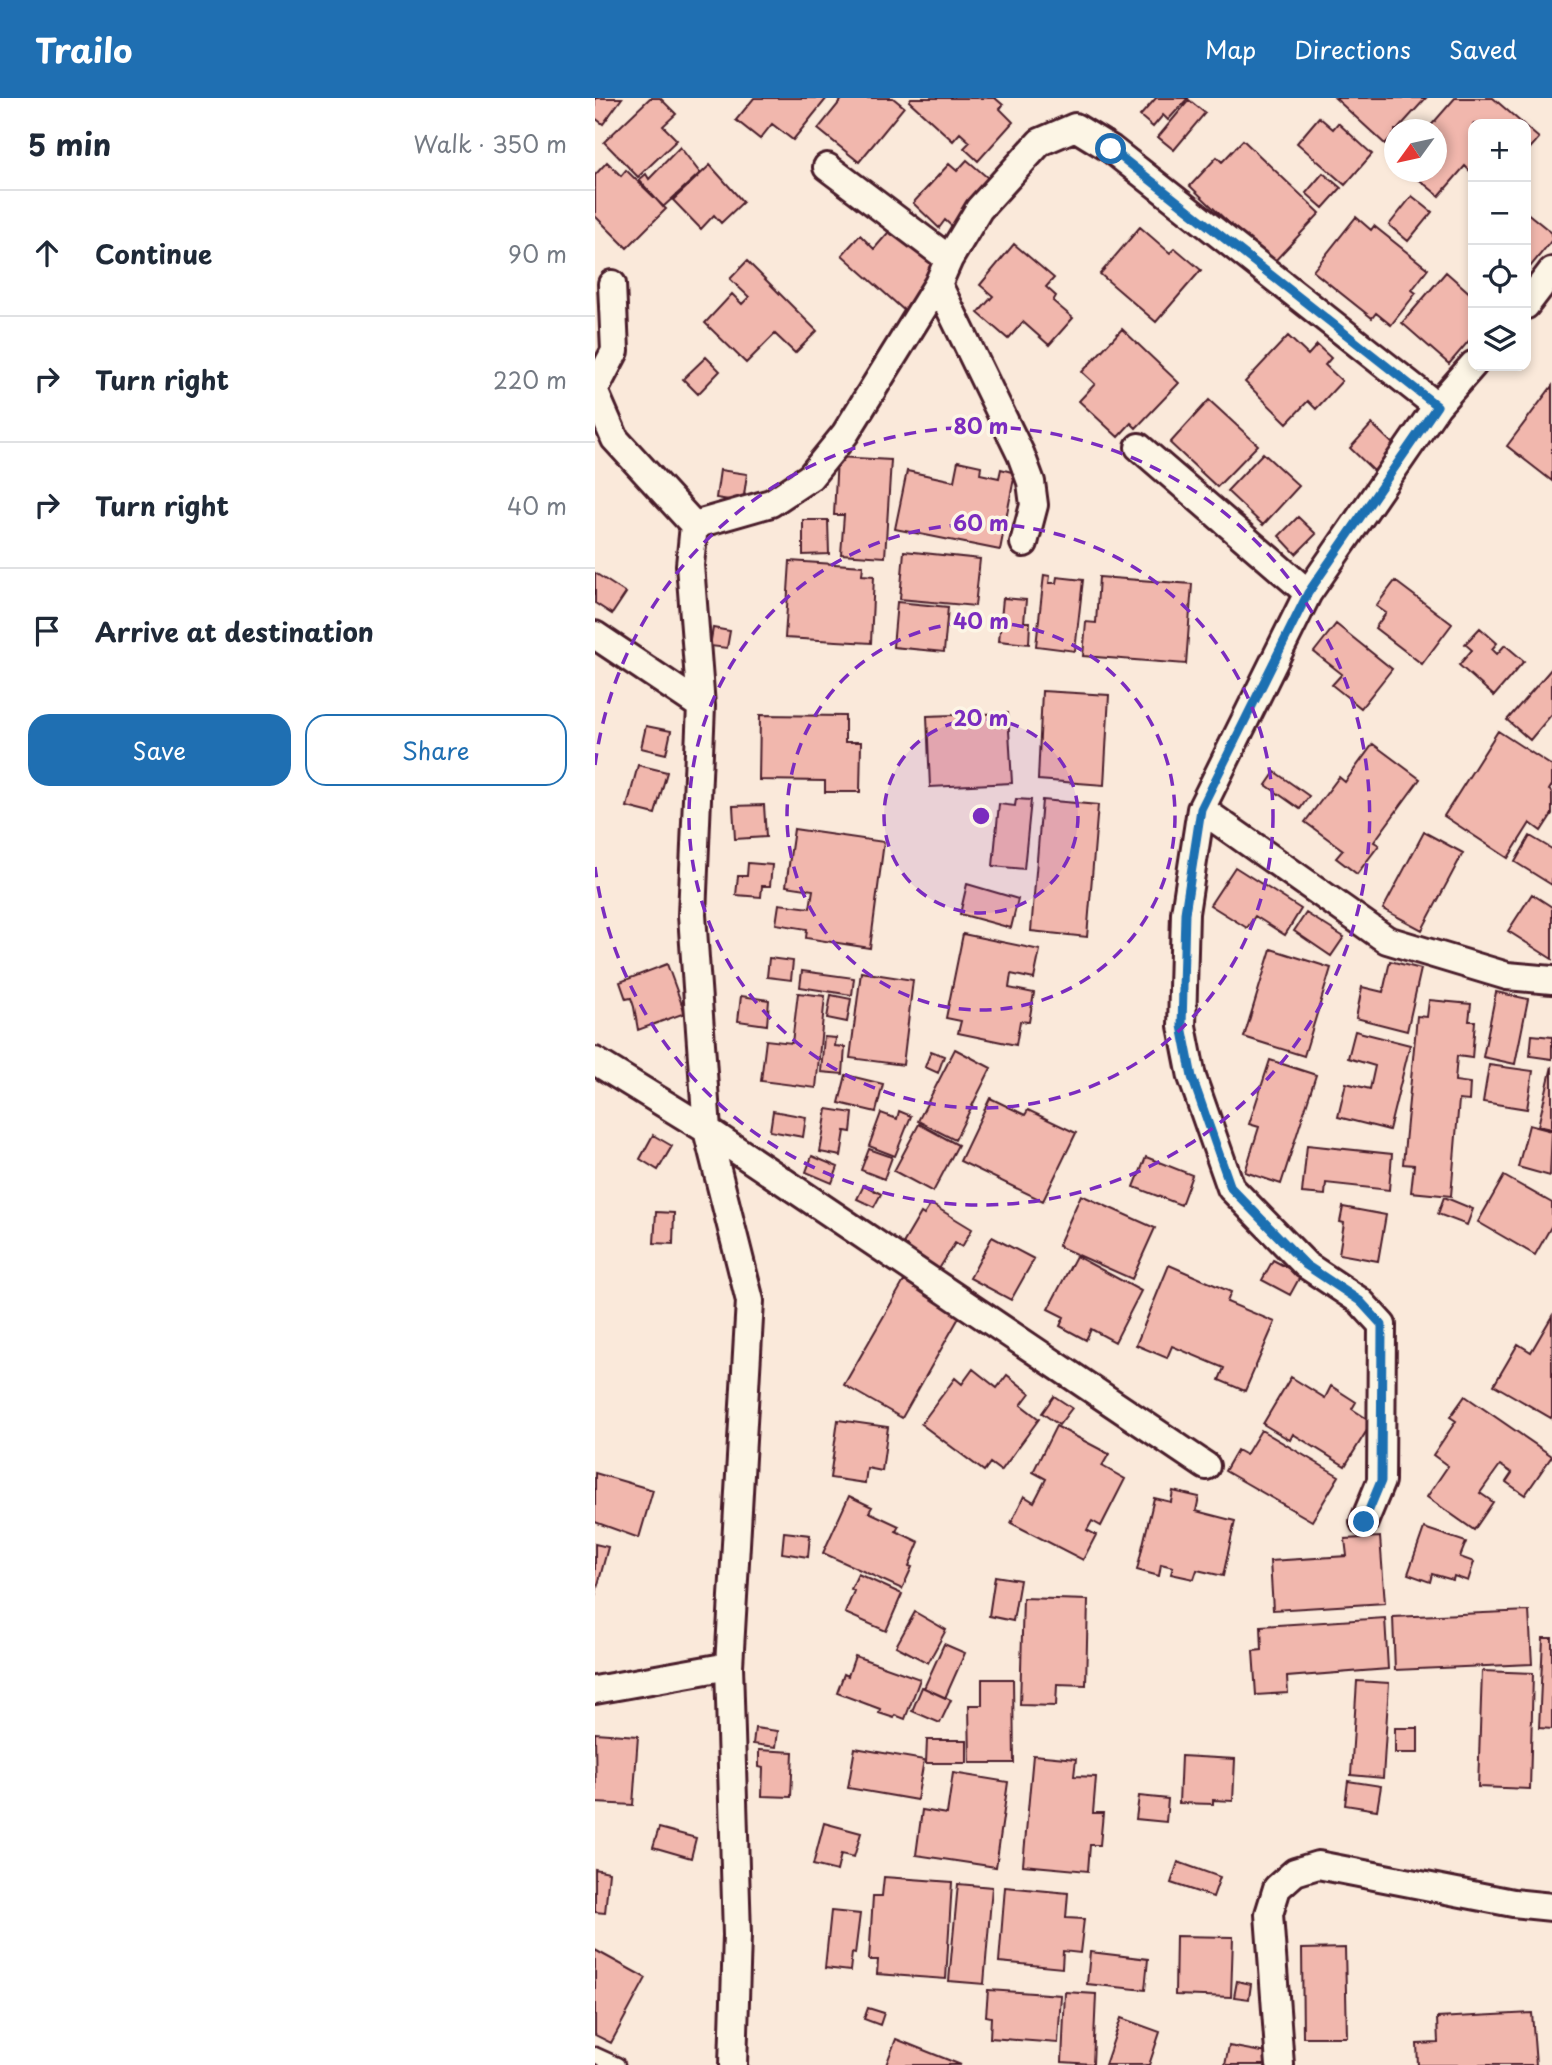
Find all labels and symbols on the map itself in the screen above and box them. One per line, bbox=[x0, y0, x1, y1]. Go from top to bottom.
north arrow bbox=[1384, 119, 1447, 182]
route start bbox=[1095, 133, 1126, 164]
text: 80 m bbox=[954, 409, 1008, 441]
text: 60 m bbox=[953, 506, 1009, 538]
text: 40 m bbox=[953, 604, 1009, 636]
text: 20 m bbox=[954, 701, 1008, 733]
centre of rings bbox=[969, 804, 993, 828]
route end bbox=[1348, 1506, 1379, 1537]

